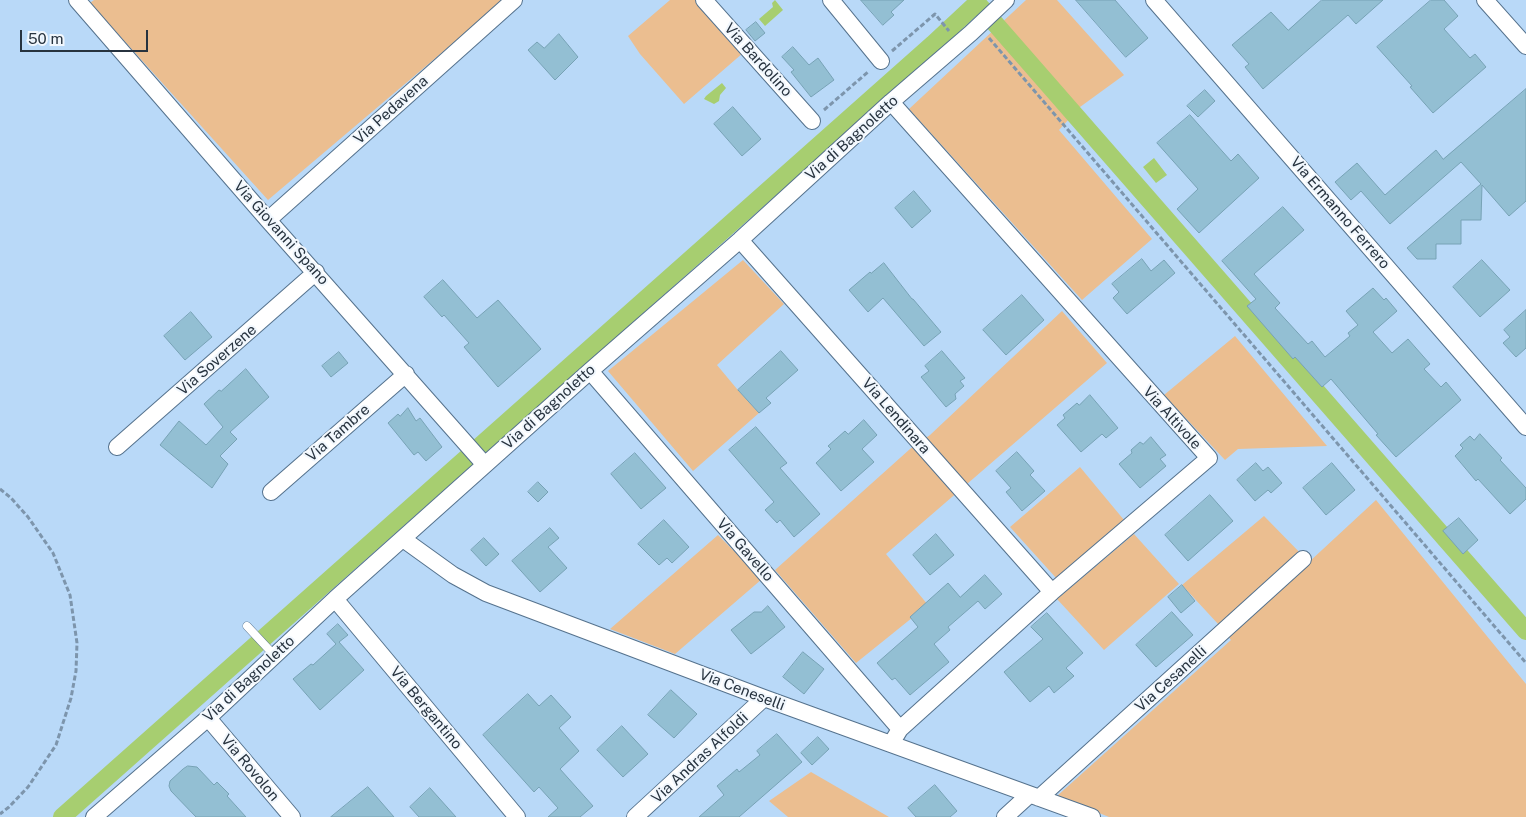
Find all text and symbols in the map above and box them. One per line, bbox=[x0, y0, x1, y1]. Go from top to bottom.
scale bar bbox=[22, 20, 150, 52]
street label: Via Bardolino bbox=[720, 20, 796, 100]
text: 50 m bbox=[28, 30, 63, 47]
street label: Via Pedavena bbox=[350, 72, 432, 148]
street label: Via di Bagnoletto bbox=[802, 92, 902, 184]
street label: Via Ermanno Ferrero bbox=[1286, 153, 1394, 273]
street label: Via Giovanni Spano bbox=[230, 177, 332, 289]
street label: Via Soverzene bbox=[174, 321, 260, 399]
street label: Via di Bagnoletto bbox=[499, 361, 599, 453]
street label: Via Lendinara bbox=[858, 374, 934, 458]
street label: Via Altivole bbox=[1139, 383, 1205, 453]
street label: Via Tambre bbox=[303, 401, 373, 465]
street label: Via Gavello bbox=[713, 515, 777, 585]
street label: Via di Bagnoletto bbox=[200, 632, 298, 726]
street label: Via Cesanelli bbox=[1132, 642, 1210, 716]
street label: Via Bergantino bbox=[386, 663, 466, 753]
street label: Via Ceneselli bbox=[697, 665, 787, 715]
street label: Via Andras Alfoldi bbox=[648, 709, 752, 807]
street label: Via Rovolon bbox=[217, 731, 283, 805]

